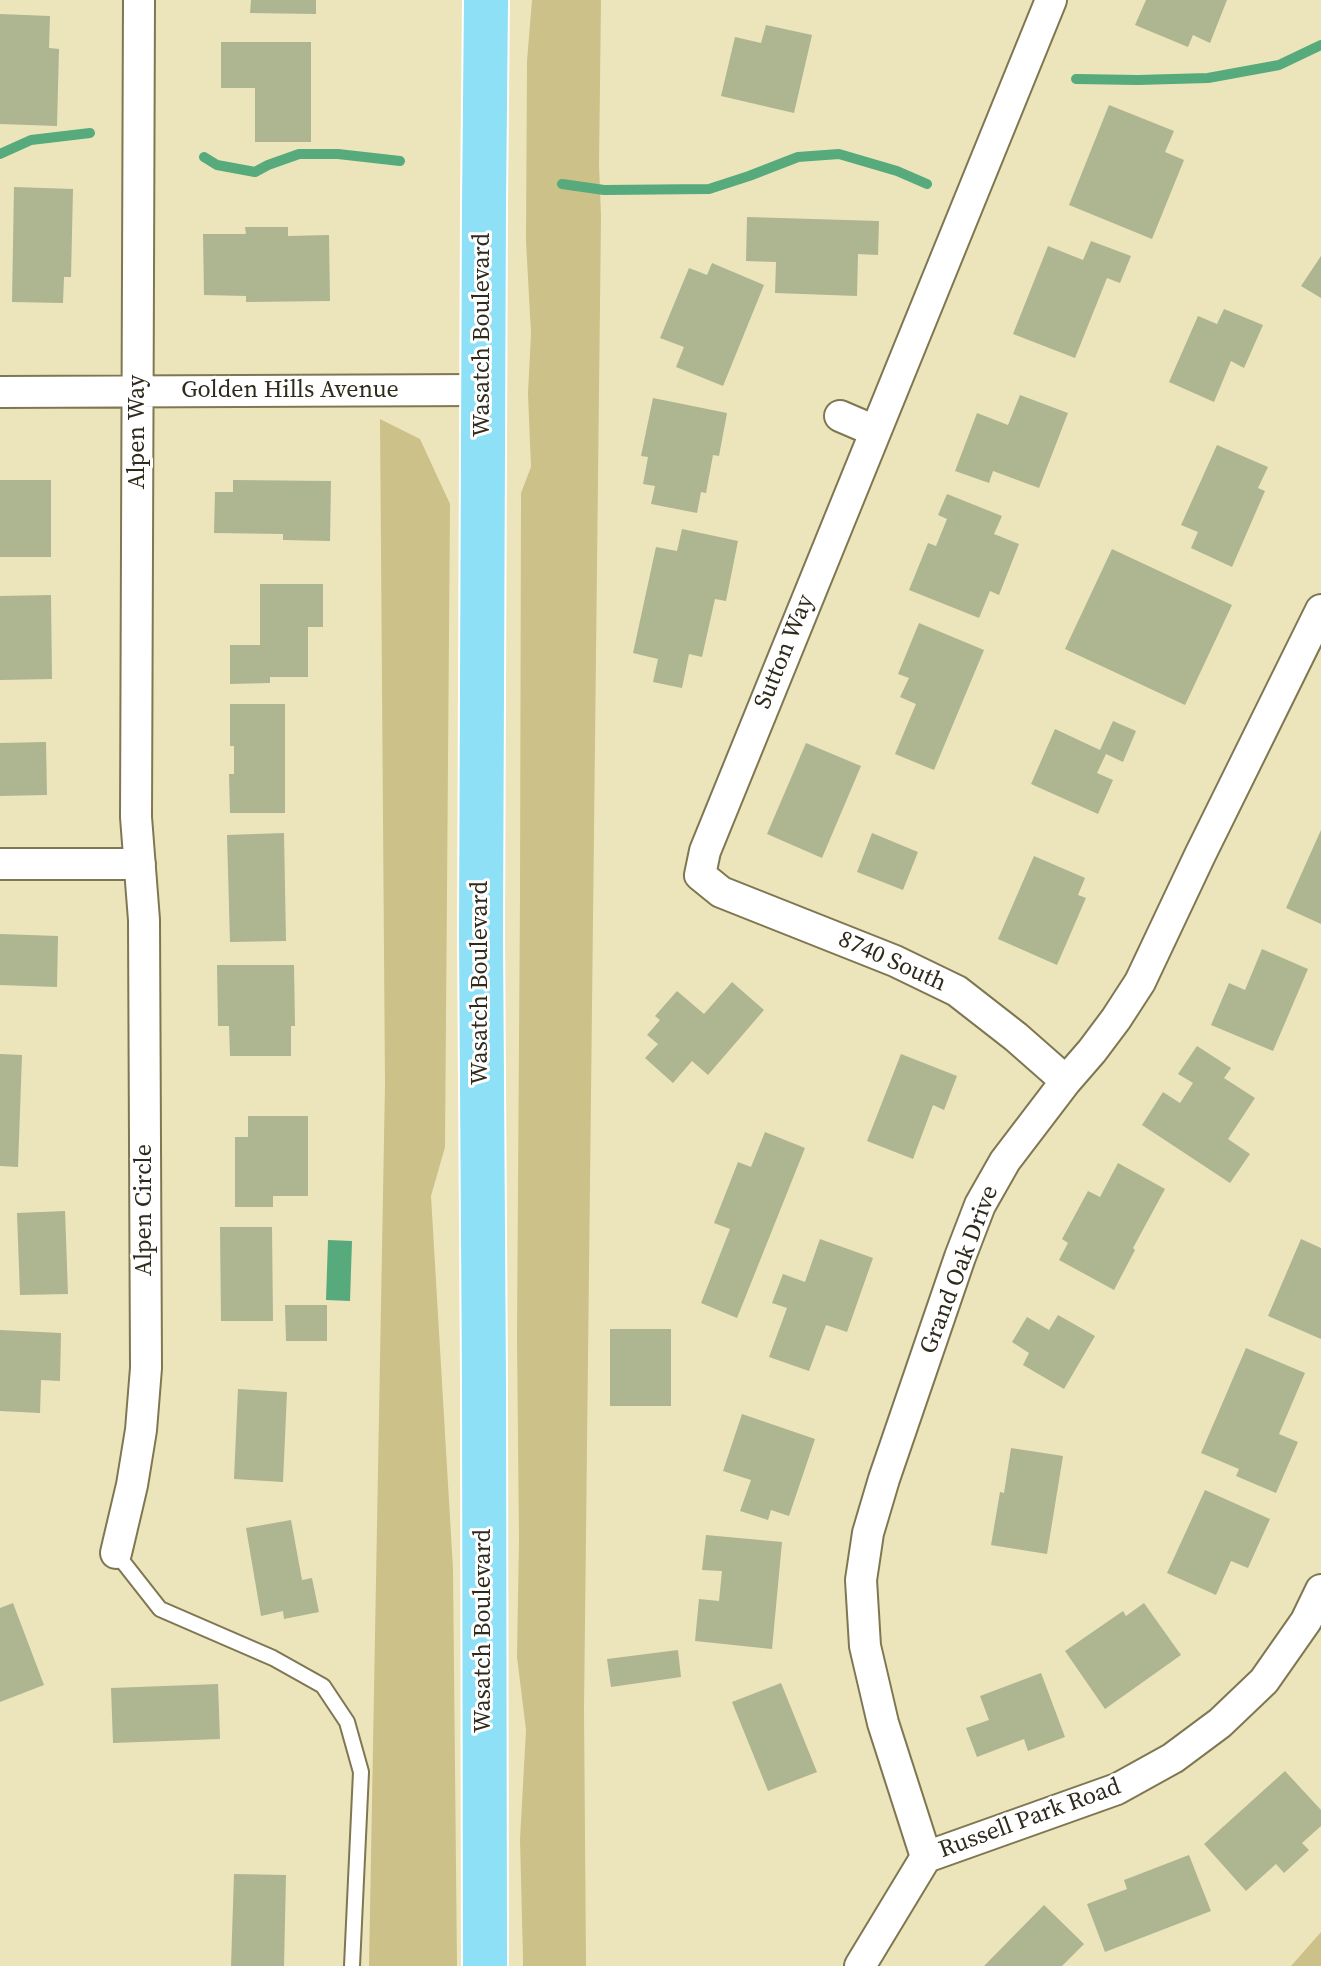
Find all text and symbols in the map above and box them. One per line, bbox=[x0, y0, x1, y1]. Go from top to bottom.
street label: Wasatch Boulevard bbox=[469, 233, 497, 437]
street label: Alpen Way bbox=[124, 375, 152, 489]
street label: Golden Hills Avenue bbox=[181, 377, 399, 405]
street label: Sutton Way bbox=[749, 591, 821, 713]
street label: Wasatch Boulevard bbox=[467, 881, 495, 1085]
street label: 8740 South bbox=[834, 925, 950, 999]
street label: Alpen Circle bbox=[131, 1144, 159, 1276]
street label: Grand Oak Drive bbox=[915, 1182, 1005, 1358]
street label: Wasatch Boulevard bbox=[470, 1529, 498, 1733]
street label: Russell Park Road bbox=[935, 1773, 1125, 1865]

